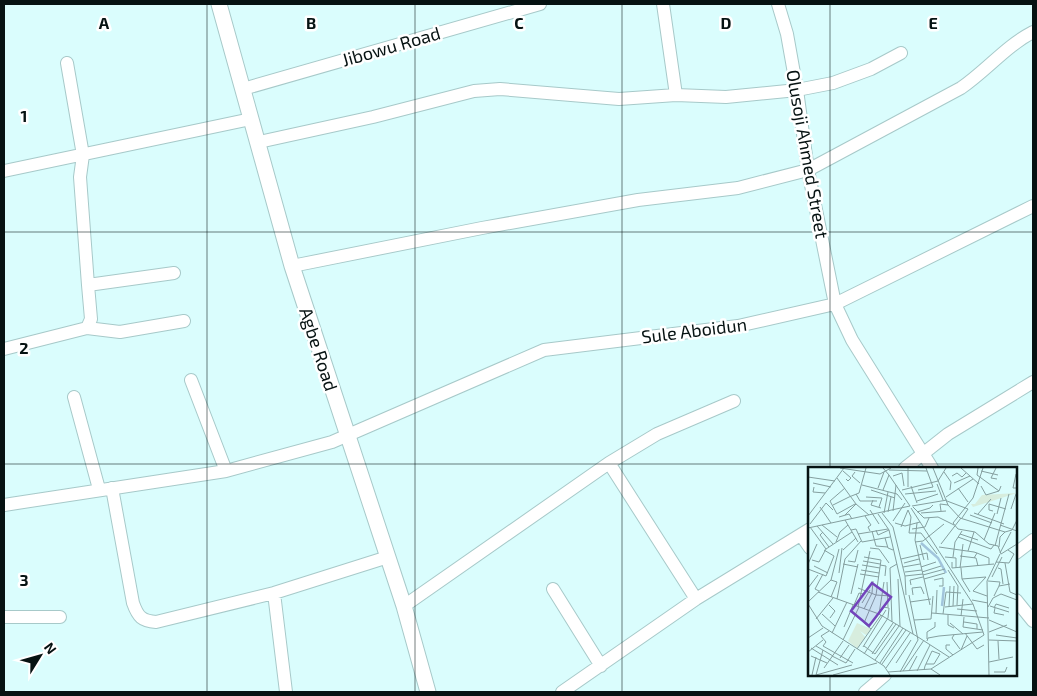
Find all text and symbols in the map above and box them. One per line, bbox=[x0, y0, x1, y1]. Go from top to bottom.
text: A bbox=[99, 13, 110, 32]
text: B bbox=[306, 13, 316, 32]
text: C bbox=[514, 13, 524, 32]
text: D bbox=[721, 13, 732, 32]
text: E bbox=[928, 13, 938, 32]
street label: Jibowu Road bbox=[339, 21, 443, 71]
street label: Olusoji Ahmed Street bbox=[782, 68, 834, 240]
text: 1 bbox=[21, 106, 27, 125]
street label: Agbe Road bbox=[295, 304, 343, 394]
street label: Sule Aboidun bbox=[640, 313, 748, 347]
text: 2 bbox=[19, 338, 29, 357]
inset map bbox=[808, 467, 1017, 676]
text: 3 bbox=[19, 570, 29, 589]
north arrow bbox=[15, 631, 65, 681]
text: N bbox=[41, 639, 61, 657]

